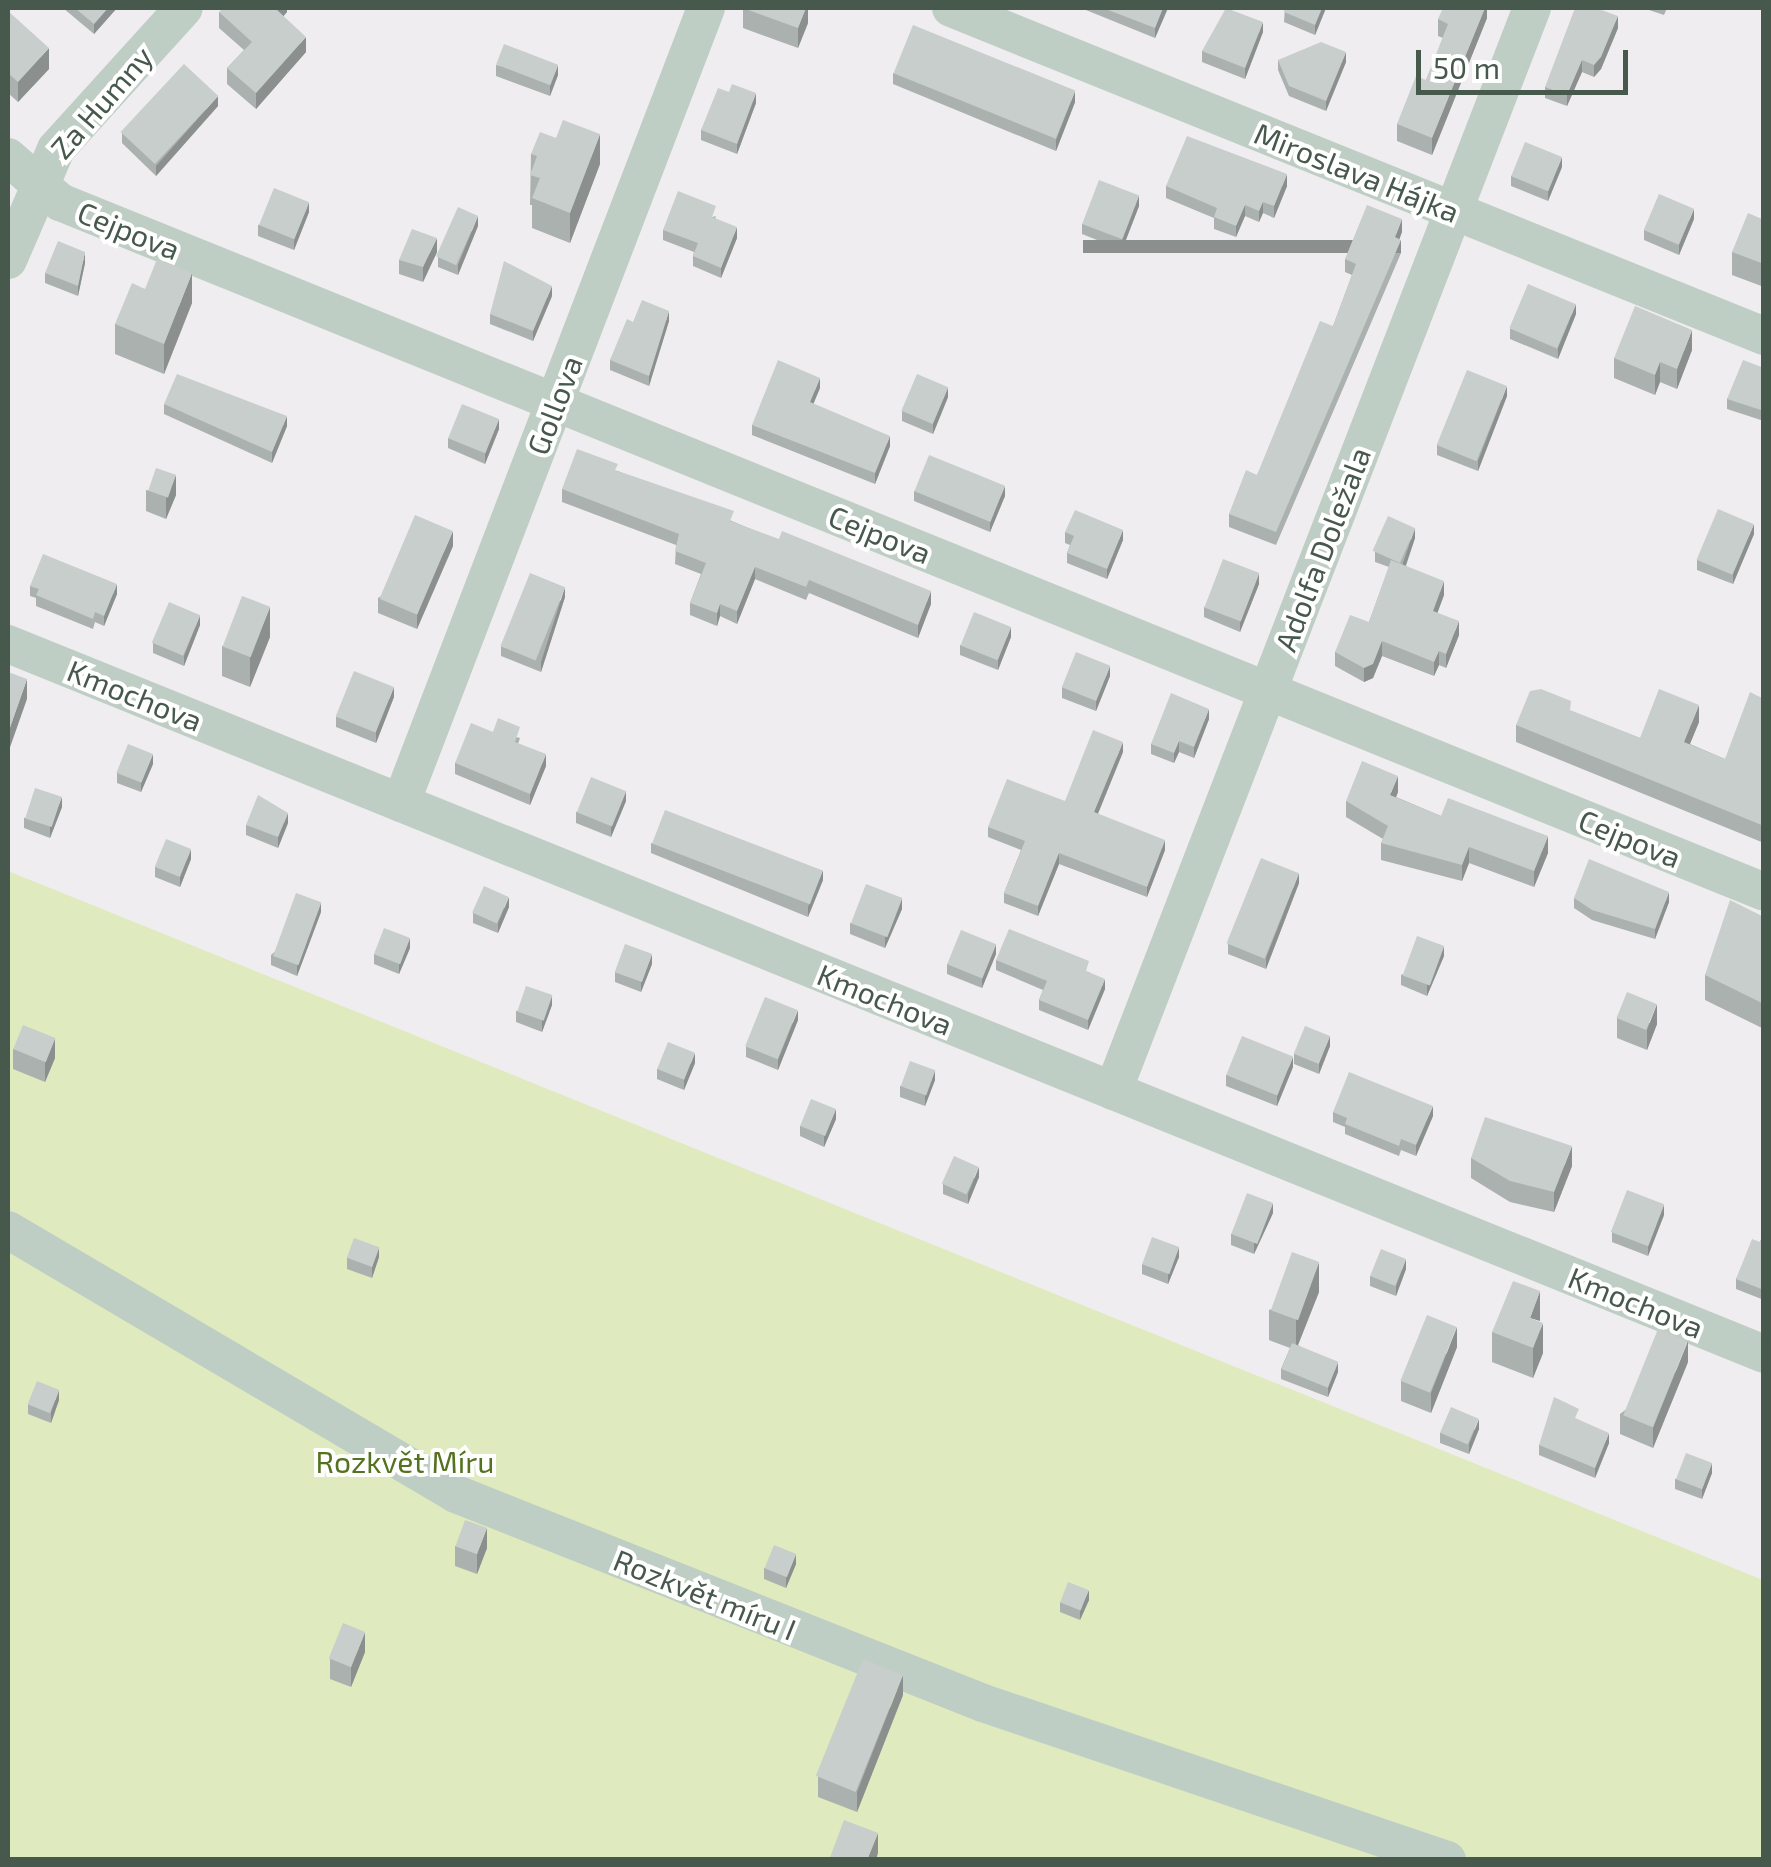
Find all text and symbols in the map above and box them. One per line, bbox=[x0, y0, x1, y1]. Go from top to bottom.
scale bar bbox=[1421, 30, 1634, 92]
street label: Za Humny bbox=[43, 39, 159, 165]
text: 50 m bbox=[1433, 49, 1500, 85]
street label: Miroslava Hájka bbox=[1249, 115, 1465, 229]
street label: Cejpova bbox=[73, 193, 185, 267]
street label: Gollova bbox=[519, 351, 589, 459]
street label: Adolfa Doležala bbox=[1267, 442, 1377, 656]
street label: Cejpova bbox=[824, 497, 936, 571]
street label: Kmochova bbox=[62, 652, 208, 738]
street label: Cejpova bbox=[1574, 801, 1686, 875]
street label: Kmochova bbox=[812, 956, 958, 1042]
street label: Kmochova bbox=[1563, 1259, 1709, 1345]
park label: Rozkvět Míru bbox=[316, 1443, 494, 1479]
street label: Rozkvět míru I bbox=[609, 1541, 801, 1647]

